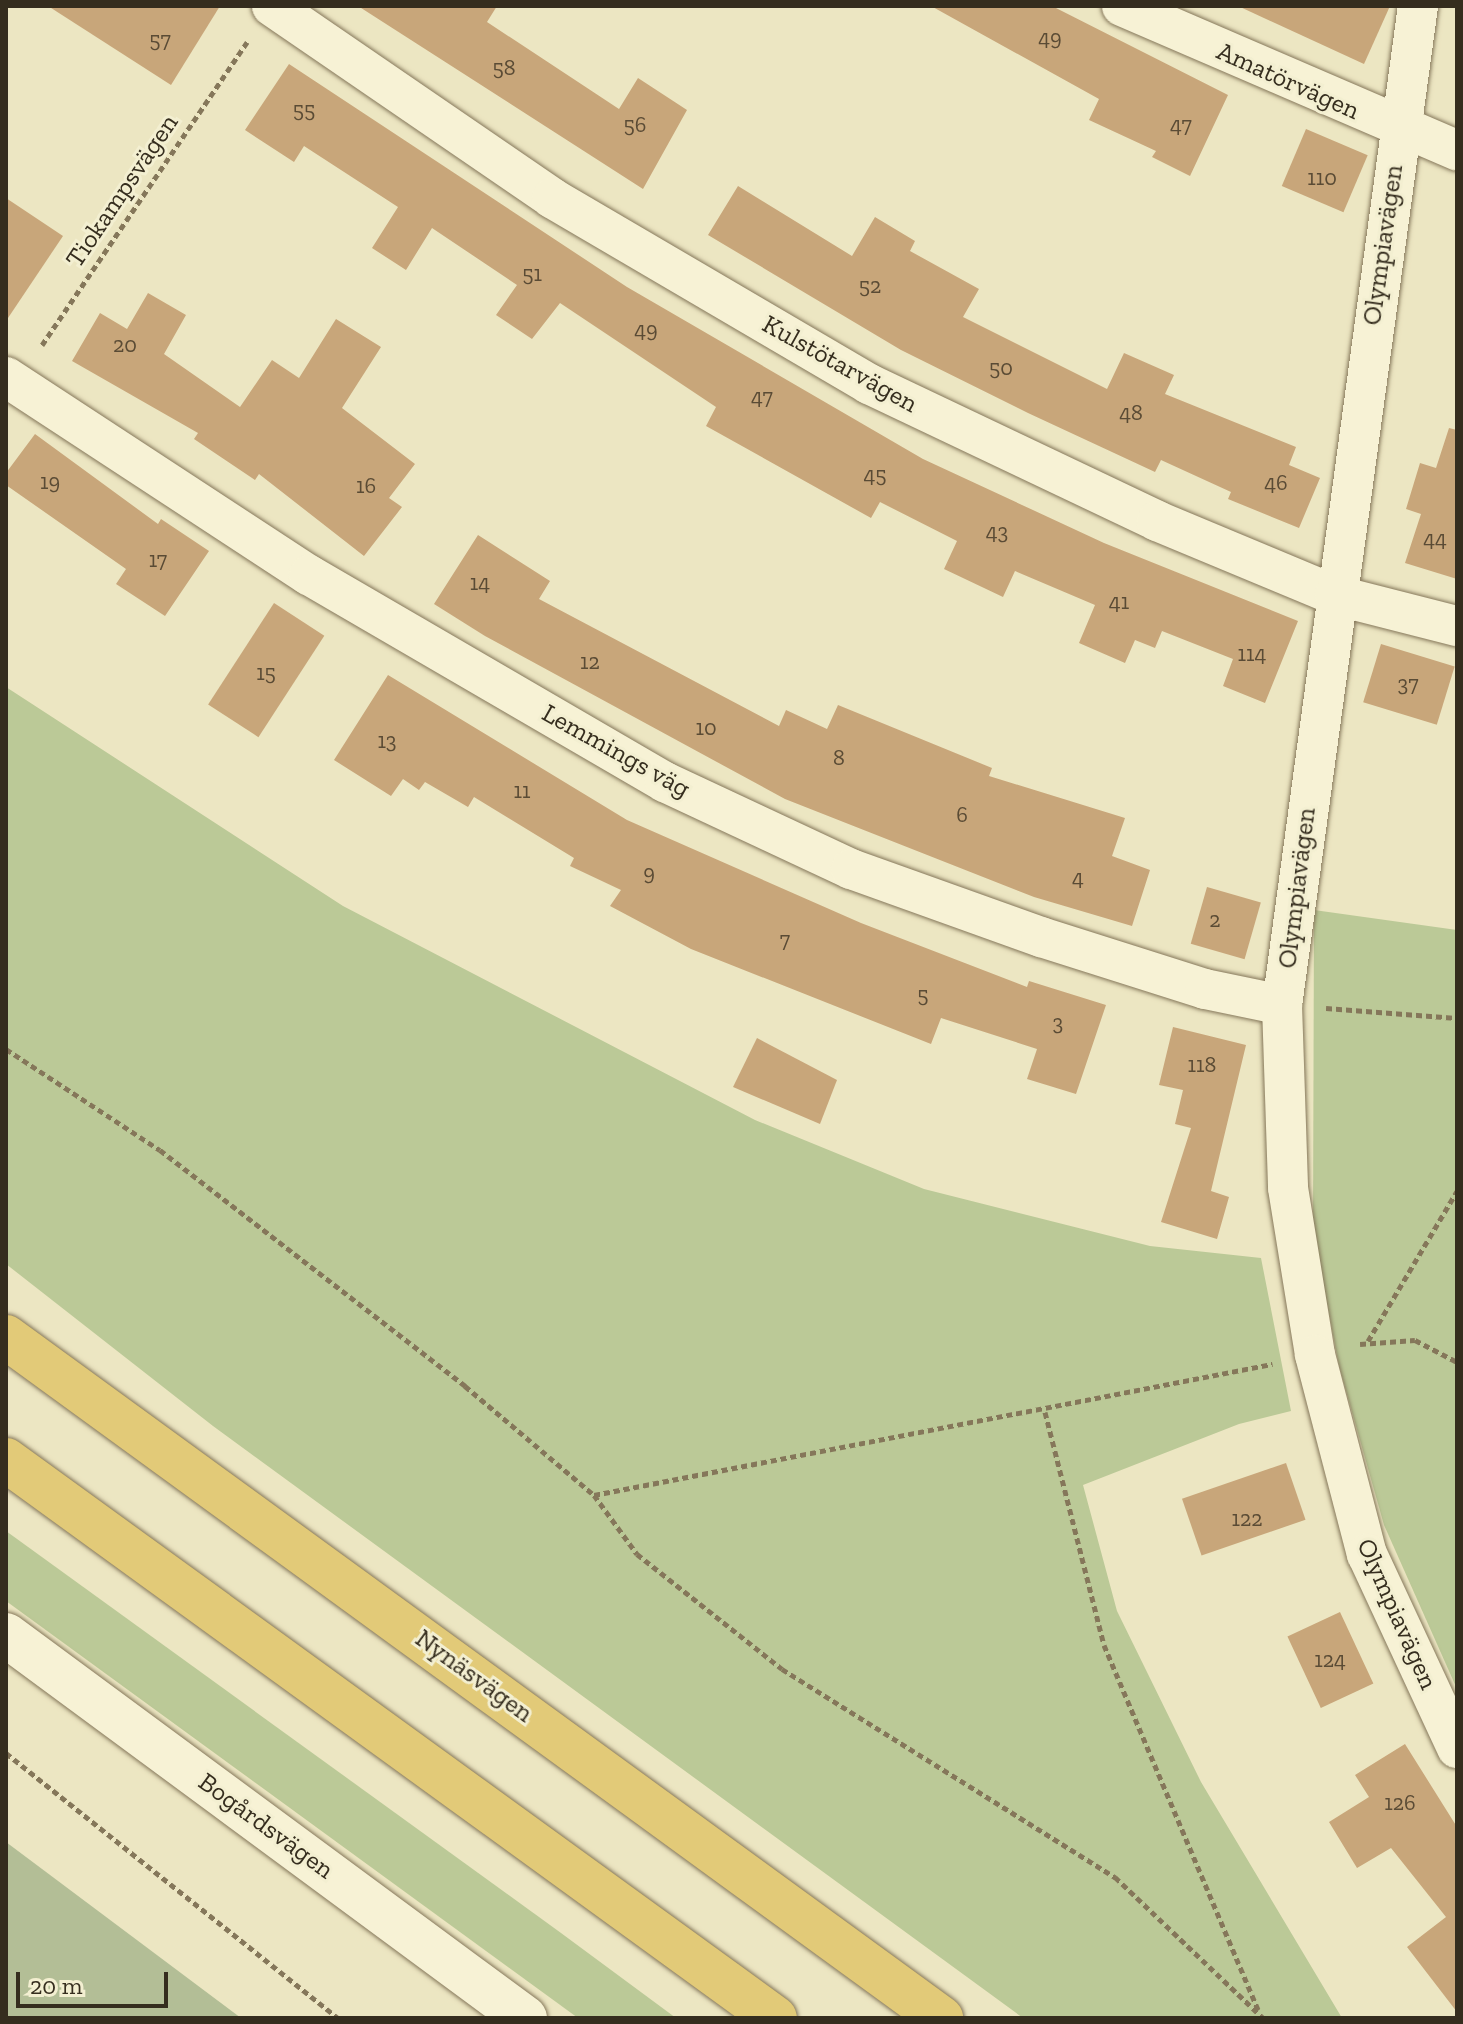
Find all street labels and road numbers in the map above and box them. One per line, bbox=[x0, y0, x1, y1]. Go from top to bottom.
street label: Amatörvägen bbox=[1212, 36, 1364, 126]
street label: Tiokampsvägen bbox=[59, 108, 185, 274]
street label: Olympiavägen bbox=[1356, 163, 1410, 327]
street label: Kulstötarvägen bbox=[757, 309, 923, 419]
street label: Lemmings väg bbox=[536, 697, 696, 805]
street label: Olympiavägen bbox=[1272, 806, 1322, 970]
street label: Olympiavägen bbox=[1350, 1534, 1444, 1694]
street label: Nynäsvägen bbox=[409, 1623, 539, 1729]
street label: Bogårdsvägen bbox=[192, 1766, 340, 1886]

